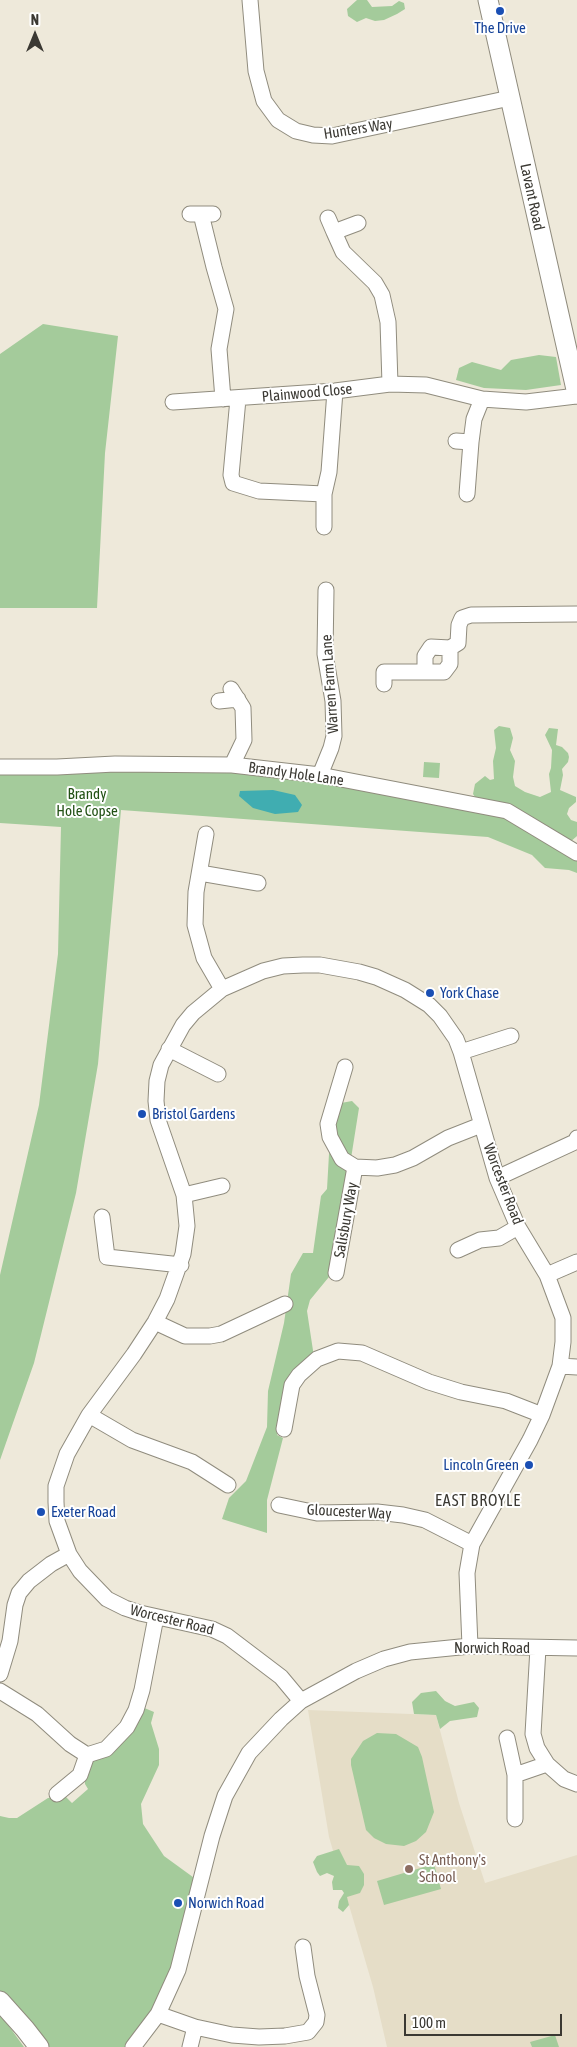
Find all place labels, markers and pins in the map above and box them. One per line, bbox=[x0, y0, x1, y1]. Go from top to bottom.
marker: The Drive bbox=[494, 5, 506, 17]
place label: The Drive bbox=[474, 19, 526, 37]
place label: York Chase bbox=[440, 984, 499, 1002]
marker: York Chase bbox=[424, 987, 436, 999]
place label: Bristol Gardens bbox=[152, 1105, 235, 1123]
marker: Bristol Gardens bbox=[136, 1108, 148, 1120]
place label: Lincoln Green bbox=[443, 1456, 519, 1474]
marker: Lincoln Green bbox=[523, 1459, 535, 1471]
place label: Exeter Road bbox=[51, 1503, 116, 1521]
marker: Exeter Road bbox=[35, 1506, 47, 1518]
place label: St Anthony's School bbox=[419, 1851, 486, 1886]
marker: St Anthony's School bbox=[403, 1863, 415, 1875]
place label: Norwich Road bbox=[188, 1894, 264, 1912]
marker: Norwich Road bbox=[172, 1897, 184, 1909]

